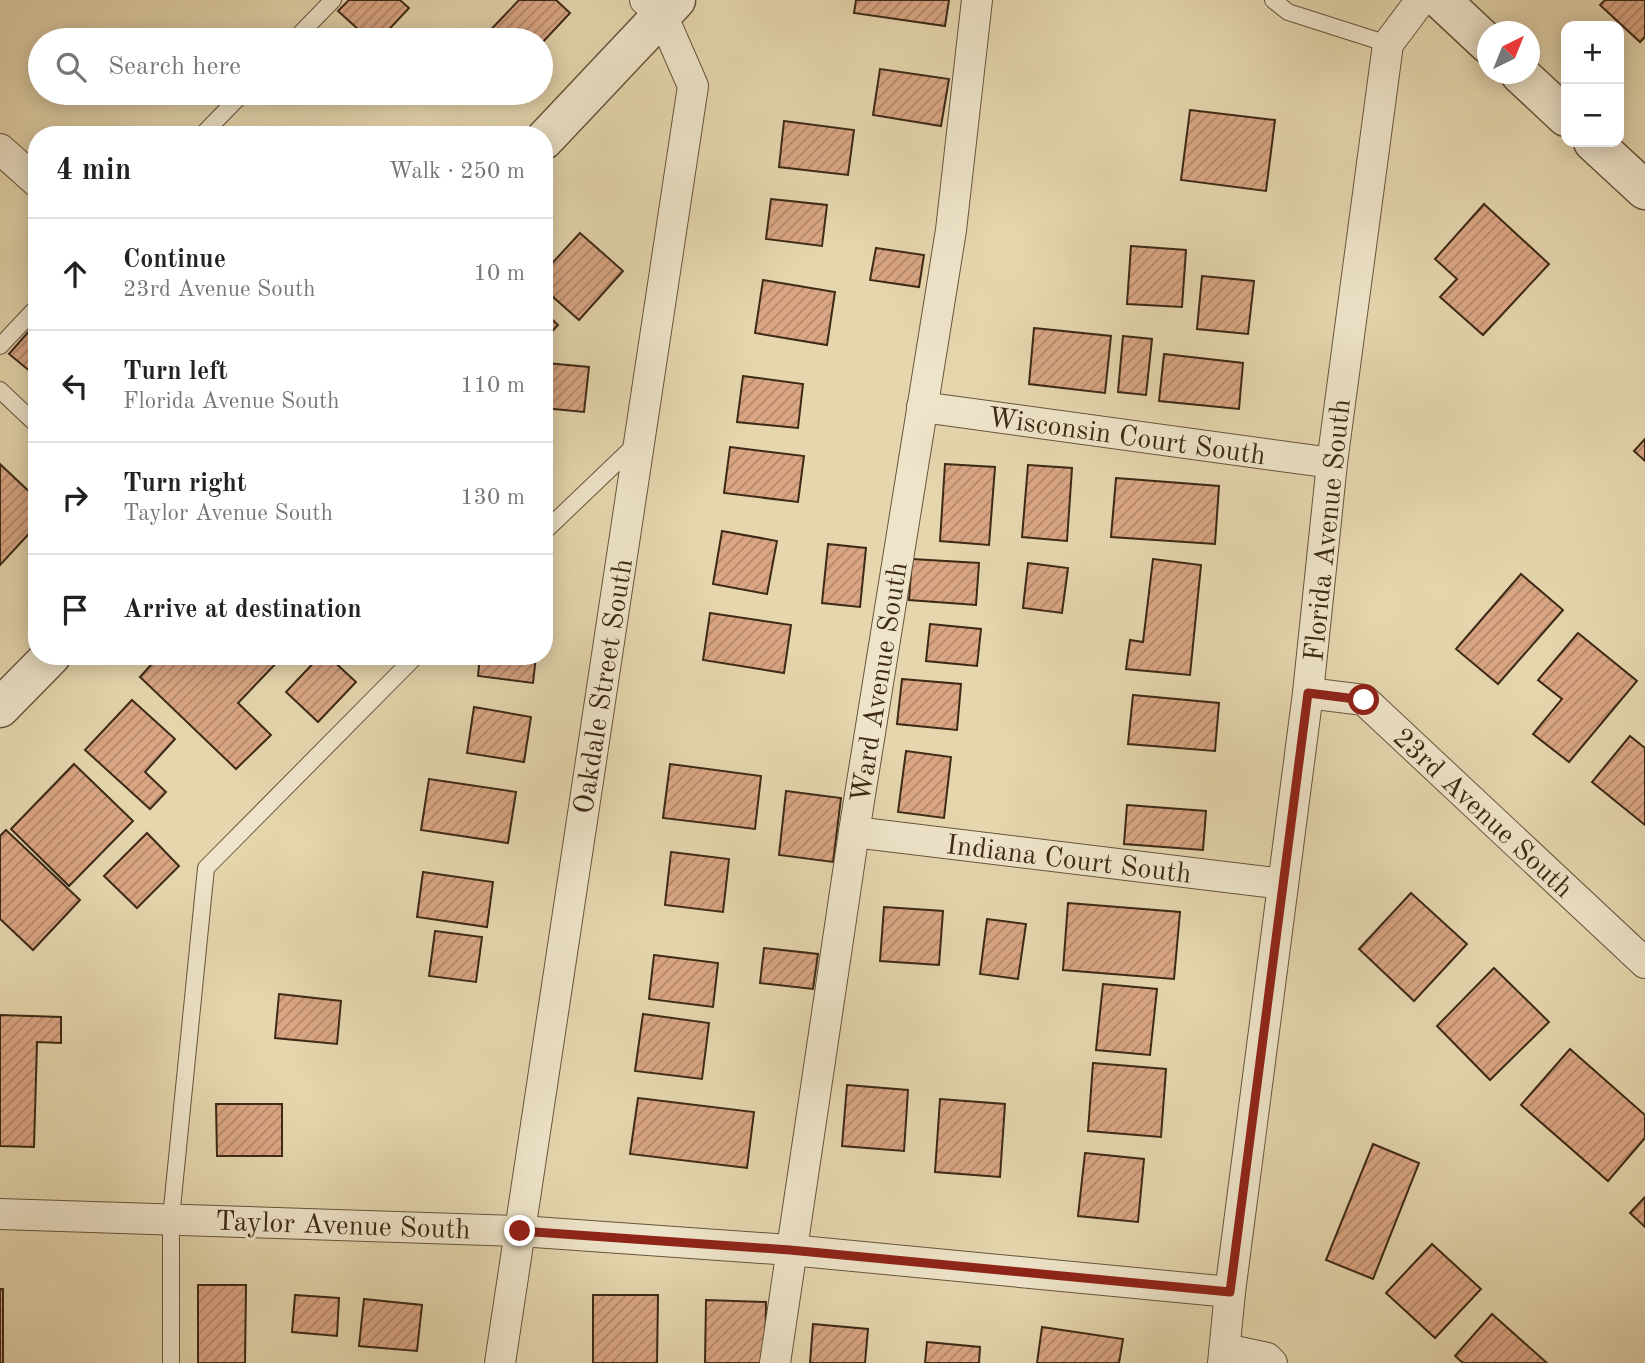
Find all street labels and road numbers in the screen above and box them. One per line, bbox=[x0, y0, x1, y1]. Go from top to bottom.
street label: Florida Avenue South bbox=[1301, 398, 1357, 663]
street label: Wisconsin Court South bbox=[986, 405, 1267, 471]
street label: Oakdale Street South bbox=[571, 557, 639, 816]
street label: Ward Avenue South bbox=[848, 560, 914, 805]
street label: 23rd Avenue South bbox=[1387, 724, 1577, 904]
street label: Indiana Court South bbox=[944, 832, 1193, 890]
street label: Taylor Avenue South bbox=[215, 1209, 471, 1245]

